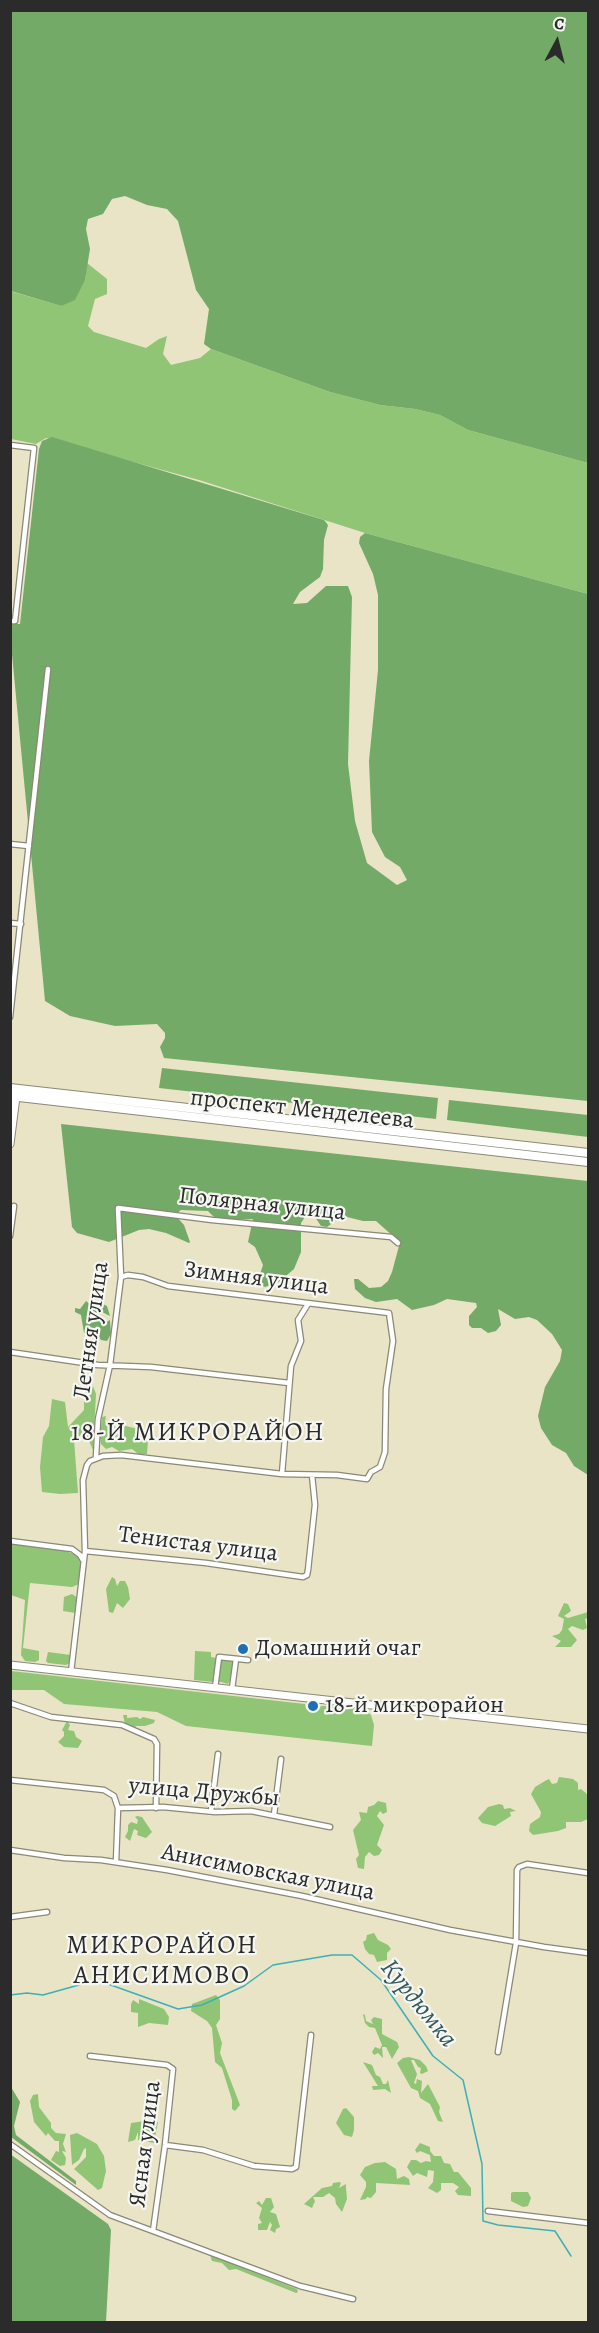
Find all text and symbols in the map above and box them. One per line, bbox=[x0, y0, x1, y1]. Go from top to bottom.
north arrow bbox=[527, 12, 587, 72]
text: С bbox=[553, 13, 565, 36]
street label: проспект Менделеева bbox=[189, 1084, 415, 1136]
street label: Полярная улица bbox=[177, 1182, 347, 1228]
street label: Зимняя улица bbox=[182, 1256, 330, 1302]
street label: Летняя улица bbox=[68, 1260, 116, 1402]
district label: 18-Й МИКРОРАЙОН bbox=[71, 1418, 325, 1450]
street label: Тенистая улица bbox=[117, 1521, 279, 1569]
place label: Домашний очаг bbox=[255, 1635, 421, 1663]
marker: Домашний очаг bbox=[236, 1642, 250, 1656]
place label: 18-й микрорайон bbox=[325, 1692, 504, 1720]
marker: 18-й микрорайон bbox=[306, 1699, 320, 1713]
street label: улица Дружбы bbox=[127, 1772, 281, 1814]
street label: Анисимовская улица bbox=[159, 1838, 377, 1908]
district label: МИКРОРАЙОН АНИСИМОВО bbox=[66, 1931, 258, 1992]
water label: Курдюмка bbox=[373, 1954, 463, 2054]
street label: Ясная улица bbox=[124, 2079, 168, 2209]

